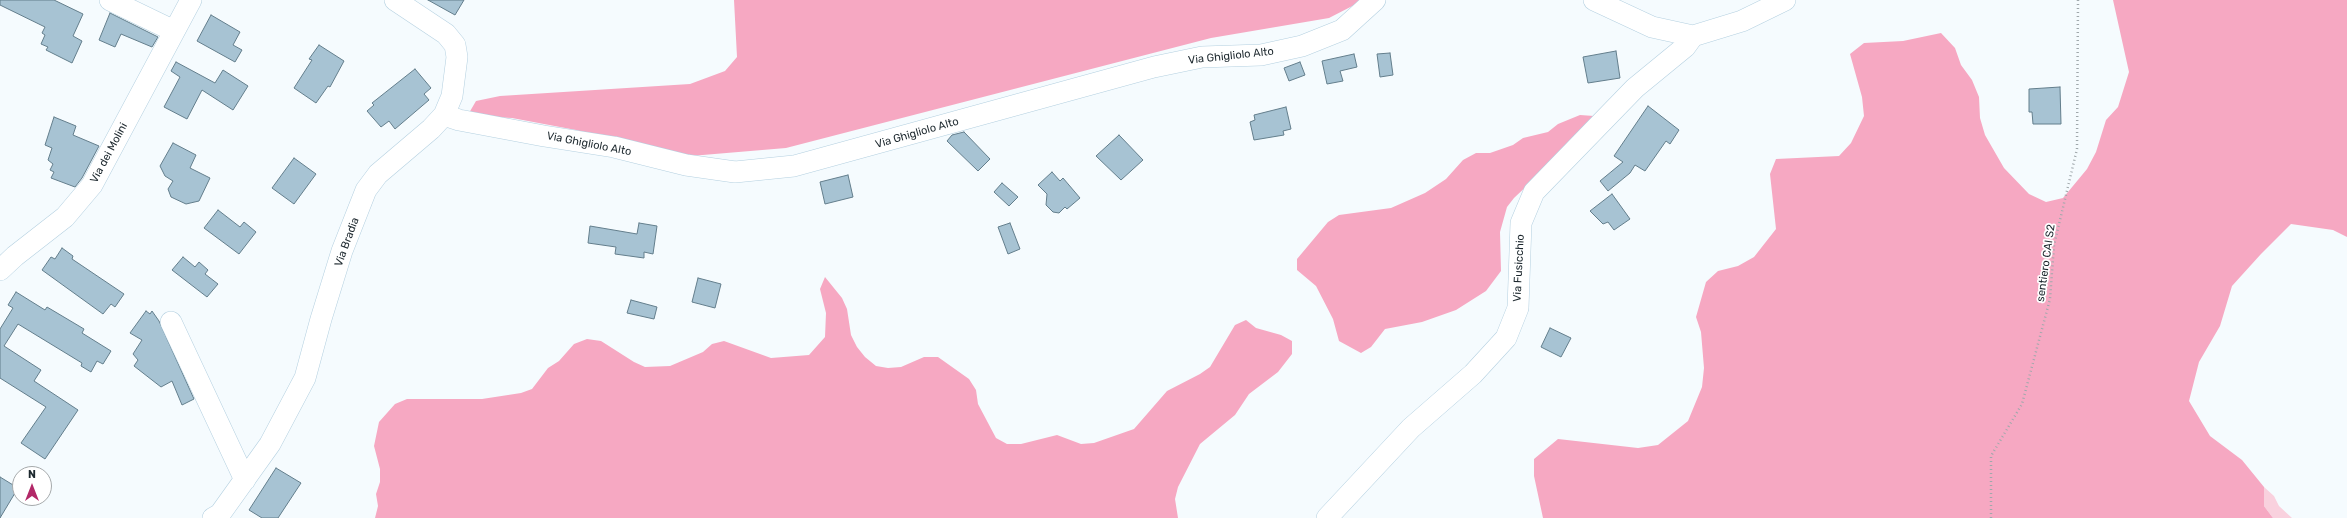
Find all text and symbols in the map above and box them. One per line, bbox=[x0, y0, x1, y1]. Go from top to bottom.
street label: Via Ghigliolo Alto bbox=[1188, 45, 1274, 67]
street label: Via Ghigliolo Alto bbox=[874, 115, 960, 151]
street label: Via dei Molini bbox=[88, 121, 130, 185]
street label: Via Ghigliolo Alto bbox=[546, 129, 632, 159]
street label: Via Bradia bbox=[332, 216, 362, 268]
street label: sentiero CAI S2 bbox=[2034, 223, 2058, 303]
street label: Via Fusicchio bbox=[1511, 234, 1527, 302]
north arrow bbox=[12, 466, 52, 506]
text: N bbox=[28, 468, 36, 481]

